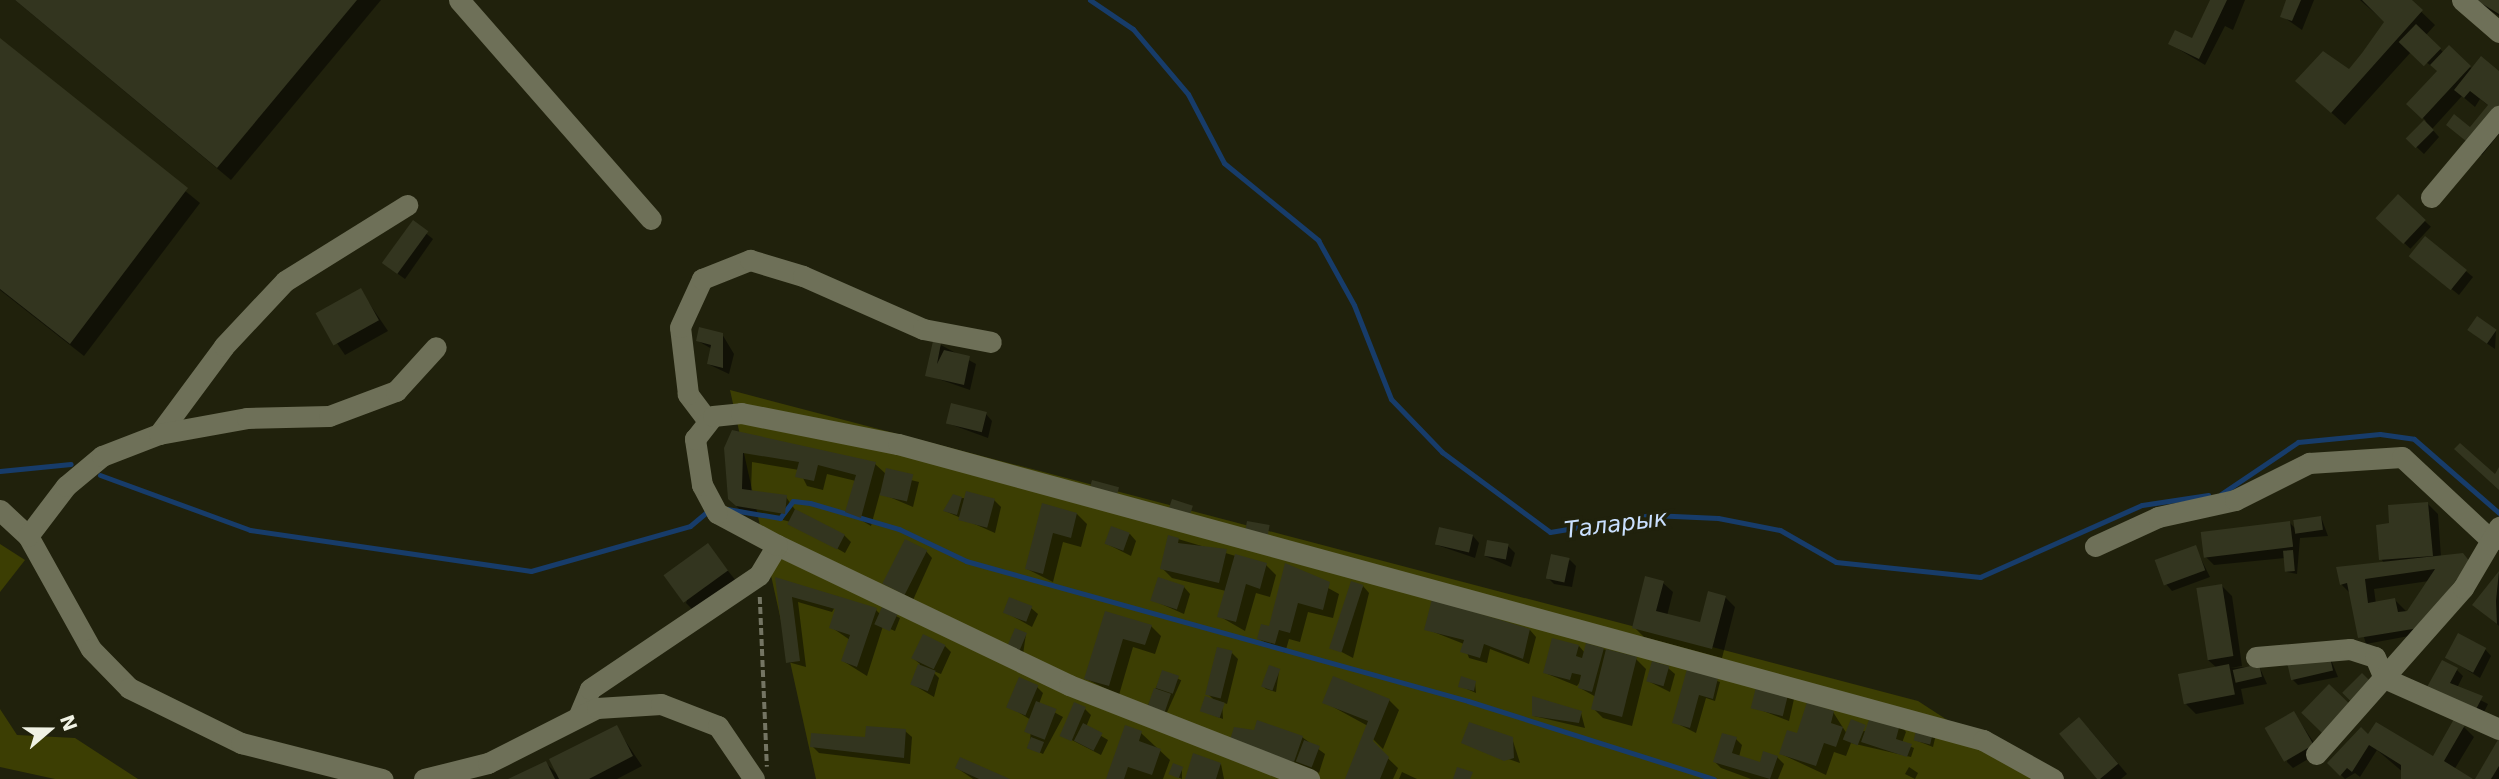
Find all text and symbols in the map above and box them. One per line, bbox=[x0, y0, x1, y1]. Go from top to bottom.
water label: Таларык bbox=[1563, 504, 1669, 544]
north arrow bbox=[14, 695, 84, 765]
text: N bbox=[56, 712, 82, 734]

